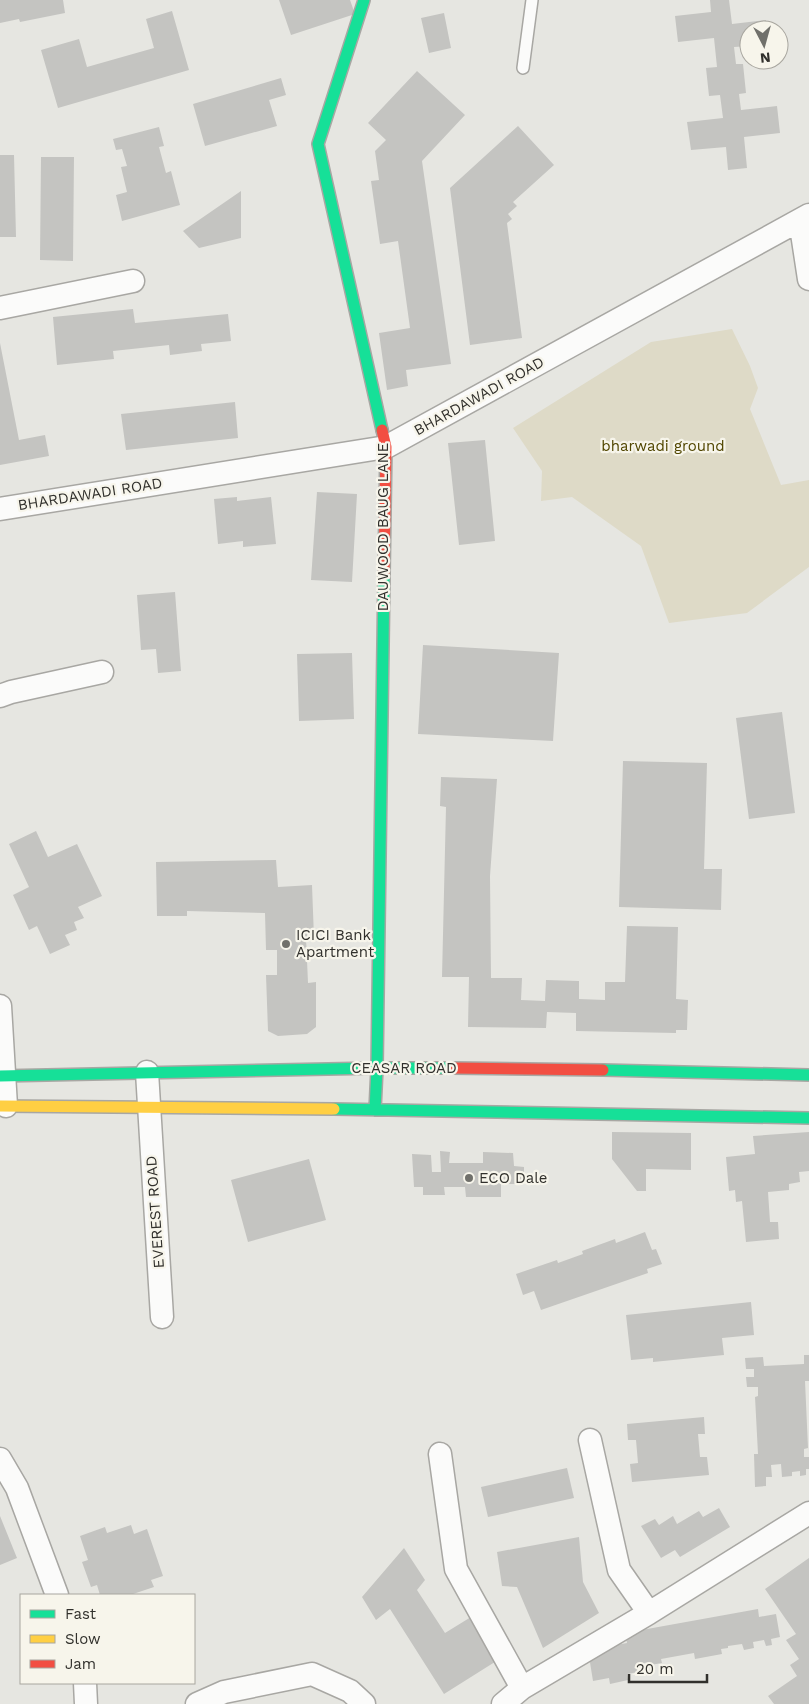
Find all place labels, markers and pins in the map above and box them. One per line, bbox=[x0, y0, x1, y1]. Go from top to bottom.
place label: ICICI Bank Apartment bbox=[296, 926, 375, 961]
marker: ICICI Bank Apartment bbox=[280, 938, 292, 950]
place label: ECO Dale bbox=[479, 1169, 548, 1187]
marker: ECO Dale bbox=[463, 1172, 475, 1184]

